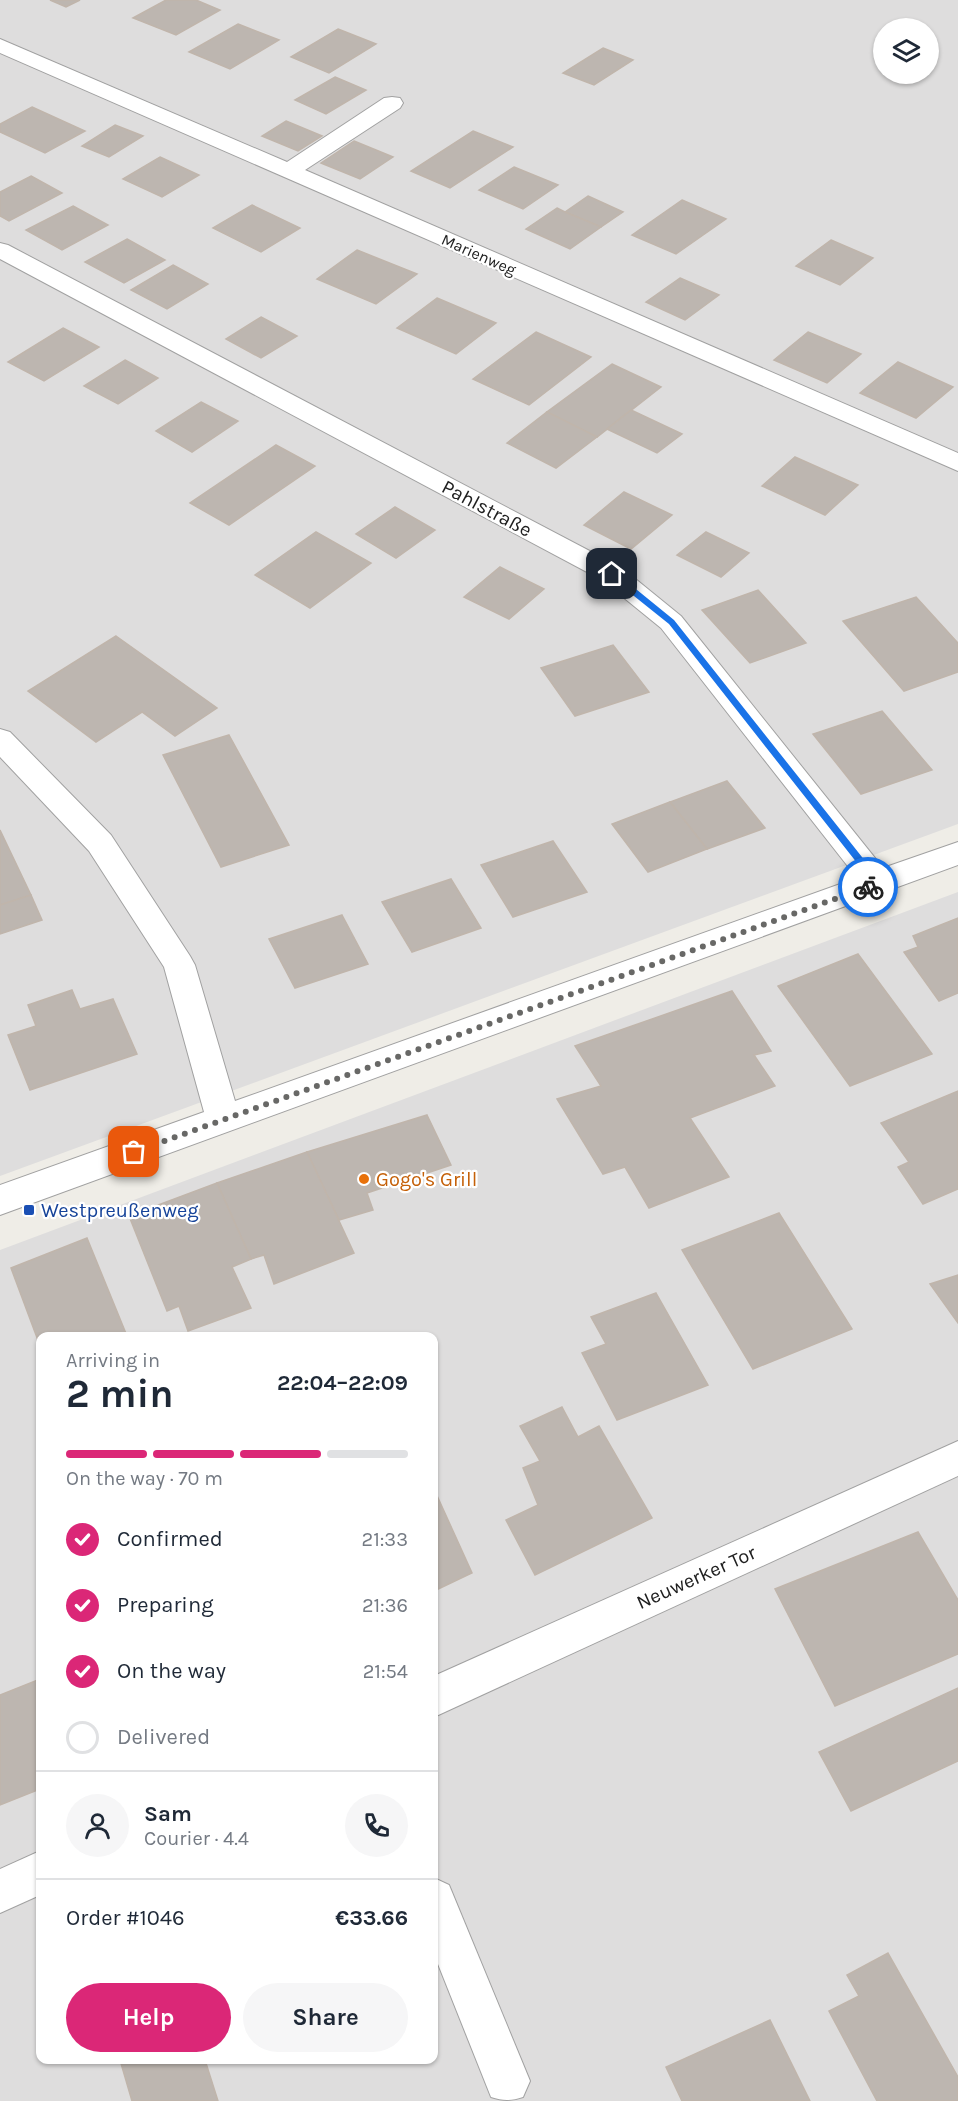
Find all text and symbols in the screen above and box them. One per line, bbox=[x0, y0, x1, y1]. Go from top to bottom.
map controls bbox=[873, 18, 939, 84]
button: layers bbox=[873, 18, 939, 84]
street label: Marienweg bbox=[439, 230, 519, 279]
street label: Pahlstraße bbox=[438, 475, 536, 542]
pin bbox=[586, 548, 637, 599]
icon: home bbox=[595, 557, 628, 590]
courier bbox=[838, 857, 898, 917]
icon: bike bbox=[852, 871, 885, 904]
pin bbox=[108, 1126, 159, 1177]
icon: bag bbox=[117, 1135, 150, 1168]
place label: Gogo's Grill bbox=[376, 1168, 477, 1191]
marker: Gogo's Grill bbox=[357, 1172, 371, 1186]
place label: Westpreußenweg bbox=[41, 1199, 199, 1222]
marker: Westpreußenweg bbox=[22, 1203, 36, 1217]
text: Arriving in bbox=[66, 1349, 160, 1372]
text: 22:04–22:09 bbox=[277, 1370, 408, 1396]
text: 2 min bbox=[66, 1371, 174, 1417]
text: On the way · 70 m bbox=[66, 1467, 223, 1490]
icon: check bbox=[66, 1523, 99, 1556]
text: Confirmed bbox=[117, 1526, 223, 1552]
text: 21:33 bbox=[362, 1528, 408, 1551]
street label: Neuwerker Tor bbox=[633, 1541, 760, 1614]
icon: check bbox=[66, 1589, 99, 1622]
text: Preparing bbox=[117, 1592, 214, 1618]
text: 21:36 bbox=[362, 1594, 408, 1617]
icon: check bbox=[66, 1655, 99, 1688]
text: On the way bbox=[117, 1658, 226, 1684]
text: 21:54 bbox=[363, 1660, 408, 1683]
text: Delivered bbox=[117, 1724, 210, 1750]
button: person bbox=[66, 1794, 129, 1857]
button: phone bbox=[345, 1794, 408, 1857]
text: Sam bbox=[144, 1801, 192, 1827]
text: Courier · 4.4 bbox=[144, 1827, 249, 1850]
text: Order #1046 bbox=[66, 1905, 185, 1931]
text: €33.66 bbox=[335, 1905, 408, 1931]
button: Help bbox=[66, 1983, 231, 2052]
button: Share bbox=[243, 1983, 408, 2052]

